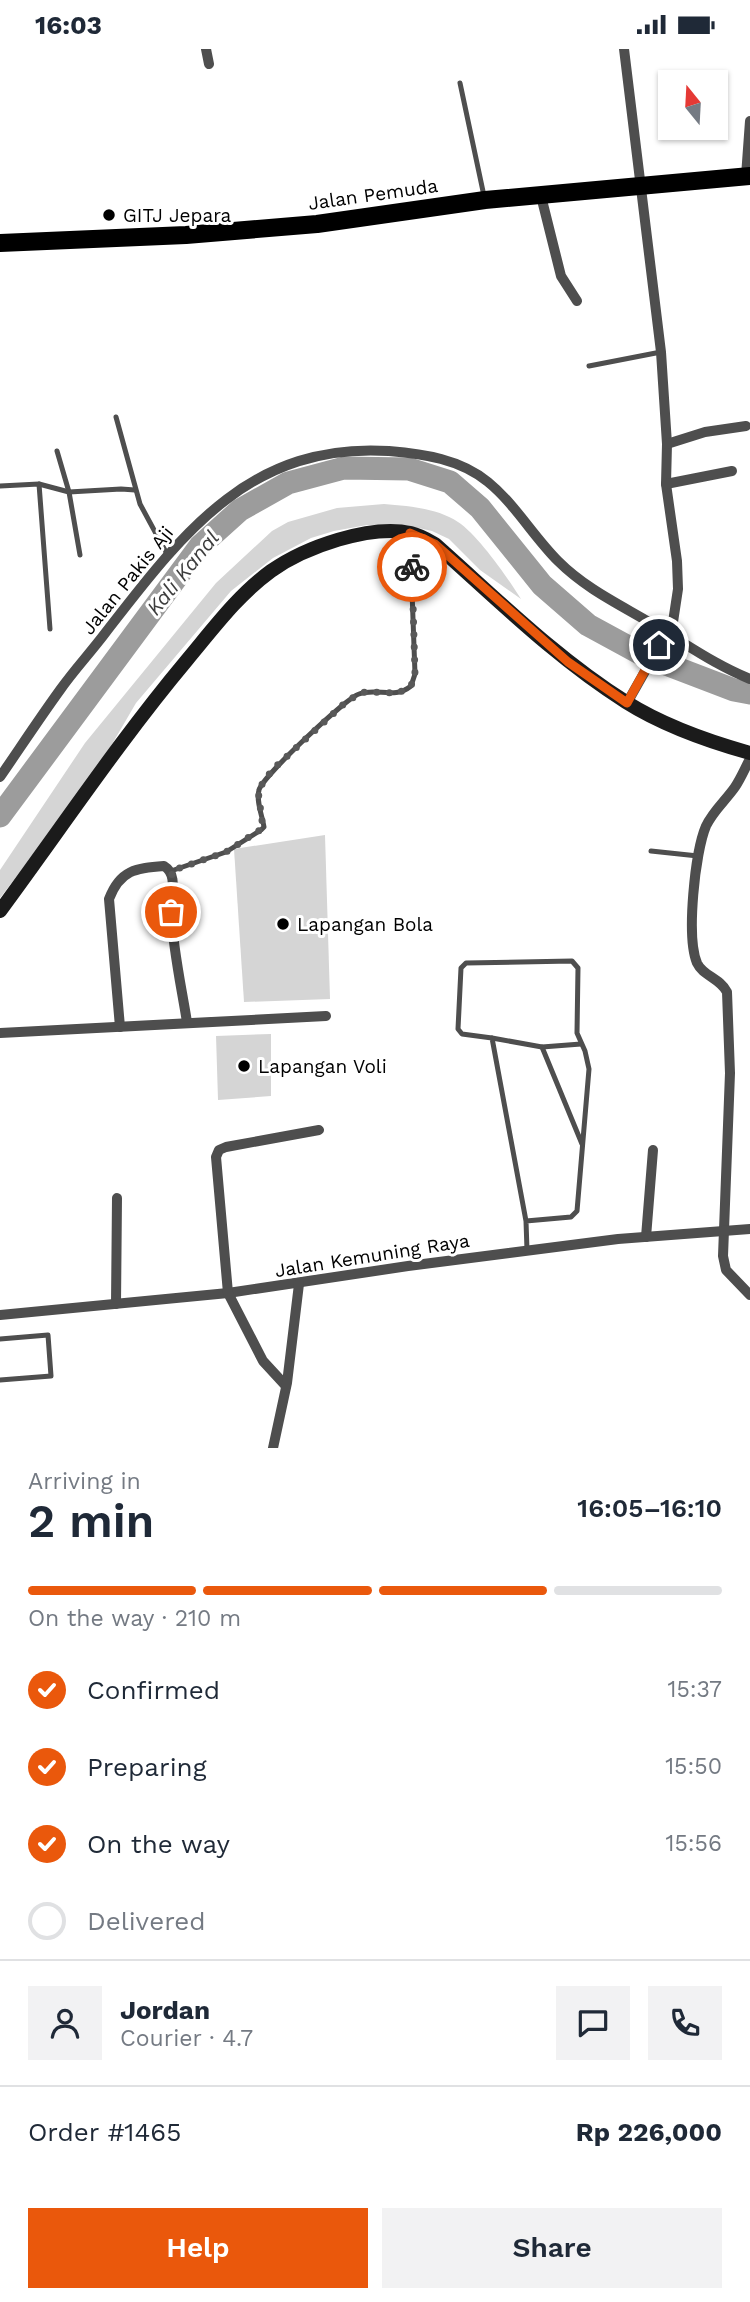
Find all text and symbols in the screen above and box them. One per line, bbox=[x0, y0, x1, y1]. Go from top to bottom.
text: 16:03 bbox=[35, 10, 102, 40]
north arrow bbox=[658, 70, 728, 140]
map controls bbox=[658, 70, 728, 140]
street label: Jalan Pemuda bbox=[307, 174, 440, 215]
place label: GITJ Jepara bbox=[123, 204, 232, 227]
marker: GITJ Jepara bbox=[101, 207, 117, 223]
street label: Jalan Pakis Aji bbox=[77, 522, 178, 639]
water label: Kali Kanal bbox=[141, 525, 224, 620]
courier bbox=[377, 532, 447, 602]
icon: bike bbox=[393, 548, 431, 586]
pin bbox=[629, 615, 689, 675]
icon: home bbox=[640, 626, 678, 664]
pin bbox=[141, 882, 201, 942]
icon: bag bbox=[152, 893, 190, 931]
place label: Lapangan Bola bbox=[297, 913, 433, 936]
marker: Lapangan Bola bbox=[275, 916, 291, 932]
place label: Lapangan Voli bbox=[258, 1055, 387, 1078]
marker: Lapangan Voli bbox=[236, 1058, 252, 1074]
street label: Jalan Kemuning Raya bbox=[273, 1229, 471, 1282]
text: Arriving in bbox=[28, 1468, 141, 1495]
text: 16:05–16:10 bbox=[577, 1493, 722, 1523]
text: 2 min bbox=[28, 1494, 154, 1548]
text: On the way · 210 m bbox=[28, 1605, 241, 1632]
icon: check bbox=[28, 1671, 66, 1709]
text: Confirmed bbox=[87, 1675, 220, 1705]
text: 15:37 bbox=[667, 1676, 722, 1703]
icon: check bbox=[28, 1748, 66, 1786]
text: Preparing bbox=[87, 1752, 207, 1782]
text: 15:50 bbox=[665, 1753, 722, 1780]
icon: check bbox=[28, 1825, 66, 1863]
text: On the way bbox=[87, 1829, 230, 1859]
text: 15:56 bbox=[665, 1830, 722, 1857]
text: Delivered bbox=[87, 1906, 206, 1936]
button: person bbox=[28, 1986, 102, 2060]
button: chat bbox=[556, 1986, 630, 2060]
button: phone bbox=[648, 1986, 722, 2060]
text: Jordan bbox=[120, 1995, 210, 2025]
text: Courier · 4.7 bbox=[120, 2025, 253, 2052]
text: Order #1465 bbox=[28, 2117, 181, 2147]
text: Rp 226,000 bbox=[576, 2117, 722, 2147]
button: Help bbox=[28, 2208, 368, 2288]
button: Share bbox=[382, 2208, 722, 2288]

